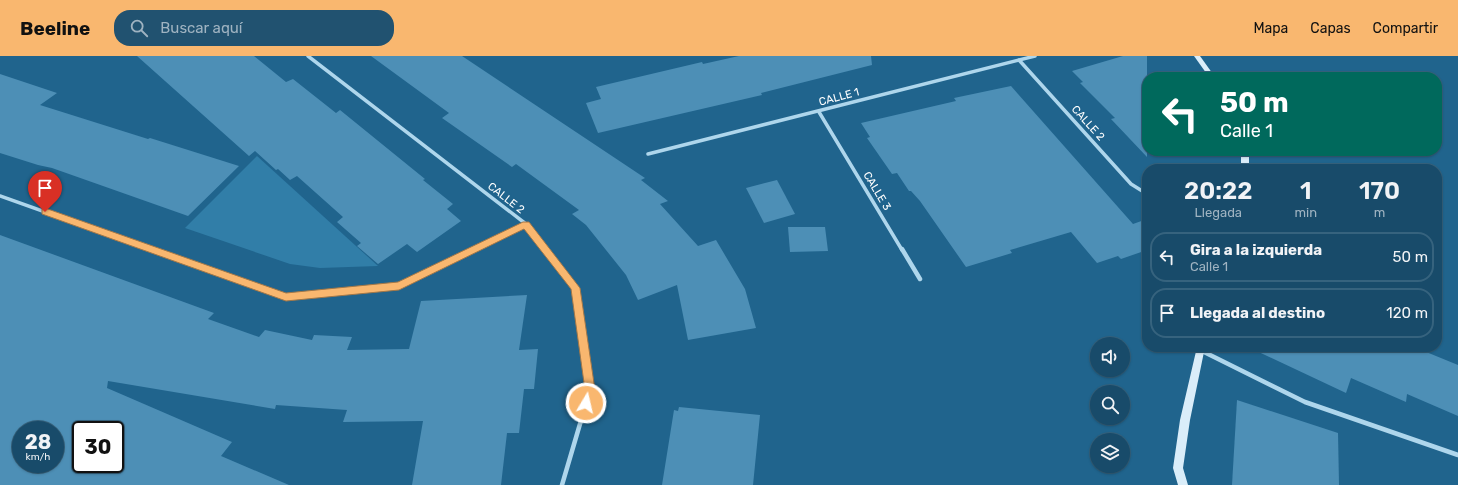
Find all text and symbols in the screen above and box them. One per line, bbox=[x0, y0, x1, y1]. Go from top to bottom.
search box bbox=[114, 10, 394, 46]
text: Beeline bbox=[20, 17, 90, 40]
icon: search bbox=[128, 17, 150, 39]
text: Buscar aquí bbox=[160, 19, 243, 37]
text: Mapa bbox=[1253, 20, 1288, 37]
text: Capas bbox=[1310, 20, 1351, 37]
text: Compartir bbox=[1373, 20, 1438, 37]
street label: CALLE 1 bbox=[817, 85, 861, 109]
text: 50 m bbox=[1220, 86, 1289, 119]
icon: left bbox=[1154, 88, 1206, 140]
street label: CALLE 2 bbox=[1069, 103, 1107, 143]
text: Calle 1 bbox=[1220, 120, 1273, 142]
street label: CALLE 3 bbox=[860, 169, 894, 213]
pin bbox=[28, 171, 62, 212]
icon: arrive bbox=[34, 177, 56, 199]
text: 20:22 bbox=[1184, 177, 1252, 205]
text: 1 bbox=[1300, 177, 1312, 205]
text: 170 bbox=[1359, 177, 1400, 205]
street label: CALLE 2 bbox=[485, 180, 527, 216]
text: Llegada bbox=[1194, 205, 1242, 220]
text: min bbox=[1294, 205, 1317, 220]
text: m bbox=[1374, 205, 1385, 220]
text: Gira a la izquierda bbox=[1190, 241, 1322, 259]
icon: left bbox=[1156, 246, 1178, 268]
text: 50 m bbox=[1393, 248, 1428, 266]
text: Calle 1 bbox=[1190, 259, 1228, 274]
icon: arrive bbox=[1156, 302, 1178, 324]
text: Llegada al destino bbox=[1190, 304, 1325, 322]
text: 120 m bbox=[1386, 304, 1428, 322]
map controls bbox=[1090, 337, 1130, 473]
button: sound bbox=[1090, 337, 1130, 377]
position arrow bbox=[565, 382, 607, 424]
button: search bbox=[1090, 385, 1130, 425]
speed limit sign: 30 bbox=[72, 421, 124, 473]
text: 28 bbox=[25, 430, 51, 454]
button: layers bbox=[1090, 433, 1130, 473]
text: km/h bbox=[26, 451, 50, 463]

